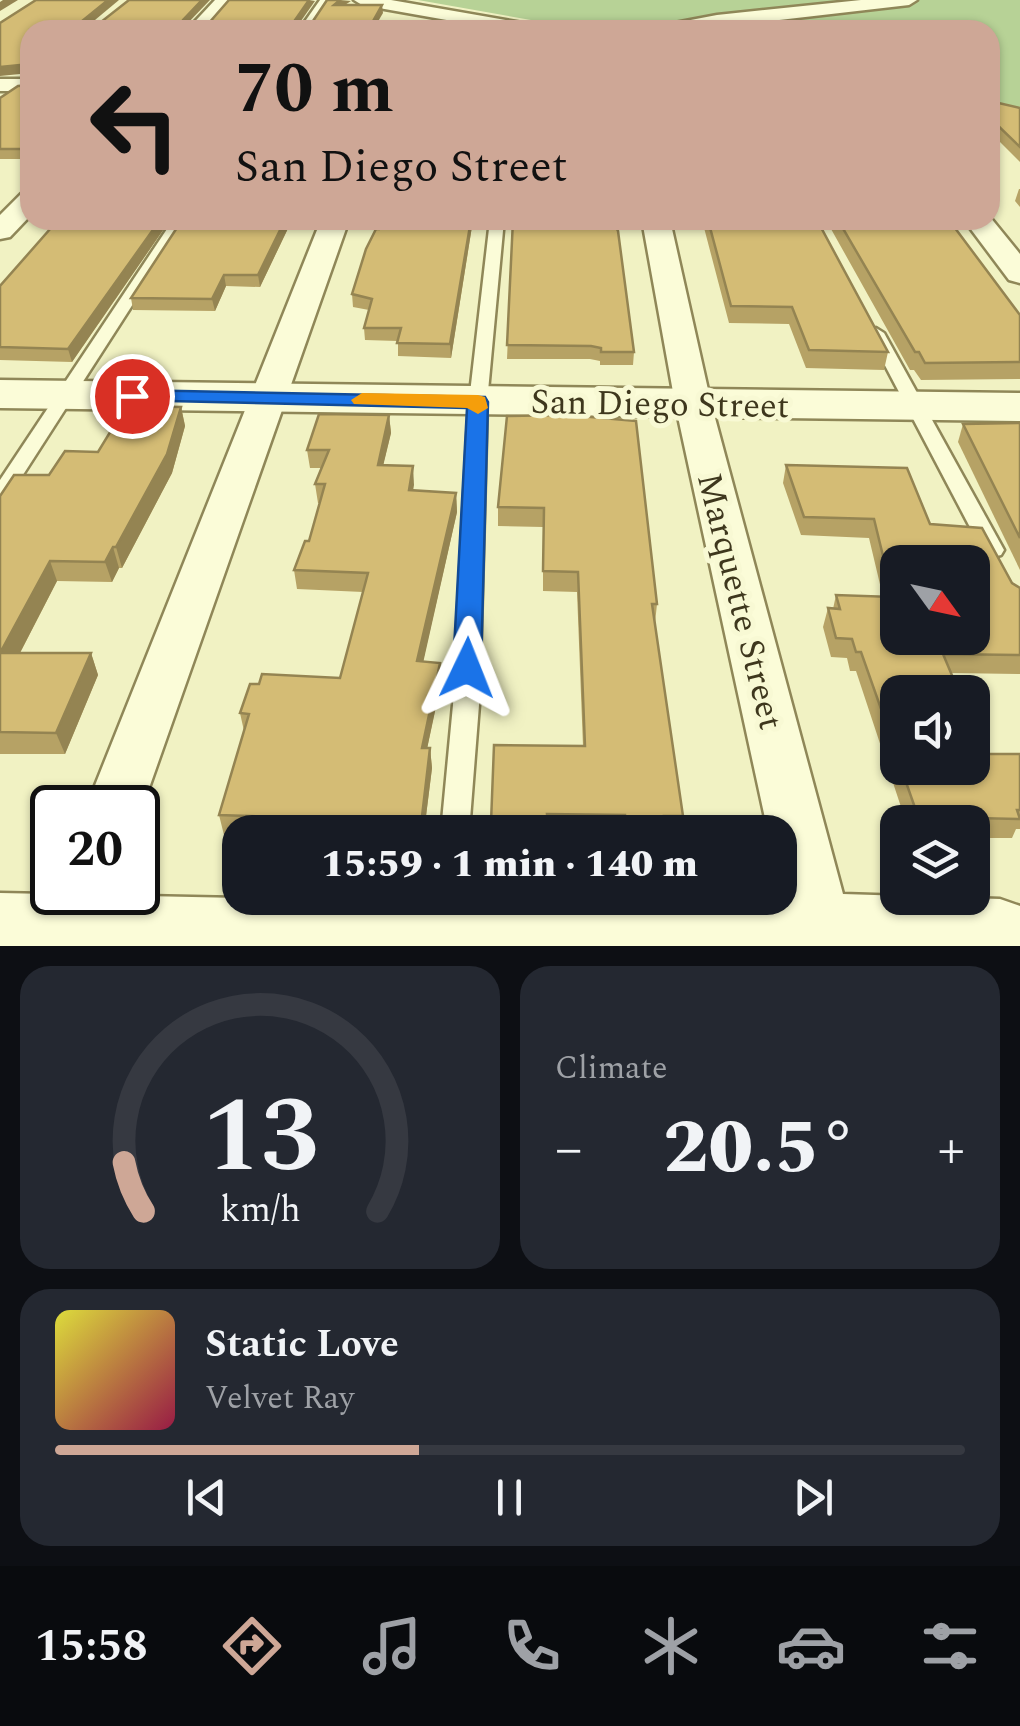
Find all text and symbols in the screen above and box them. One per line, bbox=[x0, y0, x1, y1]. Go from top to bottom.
text: 70 m bbox=[235, 37, 394, 143]
icon: left bbox=[70, 60, 200, 190]
text: San Diego Street bbox=[235, 133, 568, 202]
pin bbox=[90, 354, 175, 439]
icon: arrive bbox=[105, 369, 160, 424]
street label: San Diego Street bbox=[530, 376, 790, 433]
street label: Marquette Street bbox=[682, 467, 797, 735]
north arrow bbox=[880, 545, 990, 655]
map controls bbox=[880, 545, 990, 915]
position arrow bbox=[415, 616, 519, 720]
button: sound bbox=[880, 675, 990, 785]
speed limit sign: 20 bbox=[30, 785, 160, 915]
button: layers bbox=[880, 805, 990, 915]
text: 15:59 · 1 min · 140 m bbox=[321, 836, 698, 894]
text: Climate bbox=[555, 1044, 667, 1093]
text: 13 bbox=[202, 1059, 318, 1217]
text: 20.5° bbox=[663, 1092, 857, 1206]
text: − bbox=[555, 1108, 583, 1191]
text: + bbox=[937, 1108, 965, 1191]
text: km/h bbox=[220, 1183, 300, 1238]
text: Static Love bbox=[205, 1316, 399, 1374]
text: Velvet Ray bbox=[205, 1374, 354, 1423]
icon: previous bbox=[179, 1470, 234, 1525]
icon: pause bbox=[482, 1470, 537, 1525]
icon: next bbox=[786, 1470, 841, 1525]
icon: directions bbox=[217, 1611, 287, 1681]
icon: music bbox=[357, 1611, 427, 1681]
icon: phone bbox=[497, 1611, 567, 1681]
icon: climate bbox=[636, 1611, 706, 1681]
icon: car bbox=[776, 1611, 846, 1681]
icon: filters bbox=[915, 1611, 985, 1681]
text: 15:58 bbox=[35, 1612, 148, 1681]

